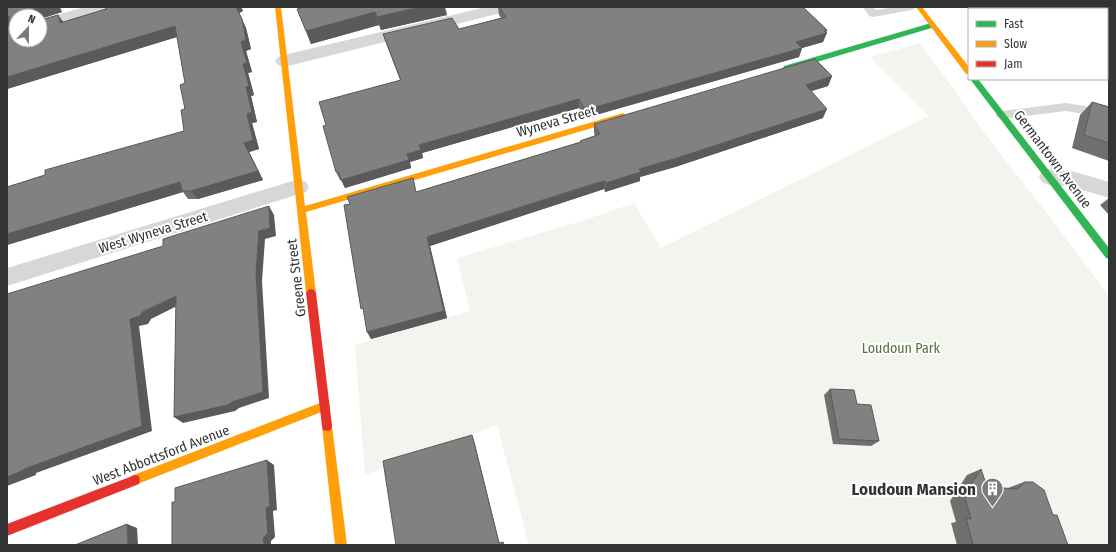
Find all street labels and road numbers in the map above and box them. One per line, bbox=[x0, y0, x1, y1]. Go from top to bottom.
street label: Wyneva Street bbox=[515, 102, 598, 141]
street label: Germantown Avenue bbox=[1010, 107, 1095, 212]
street label: West Wyneva Street bbox=[97, 208, 210, 257]
street label: Greene Street bbox=[283, 238, 310, 318]
street label: West Abbottsford Avenue bbox=[91, 422, 232, 489]

